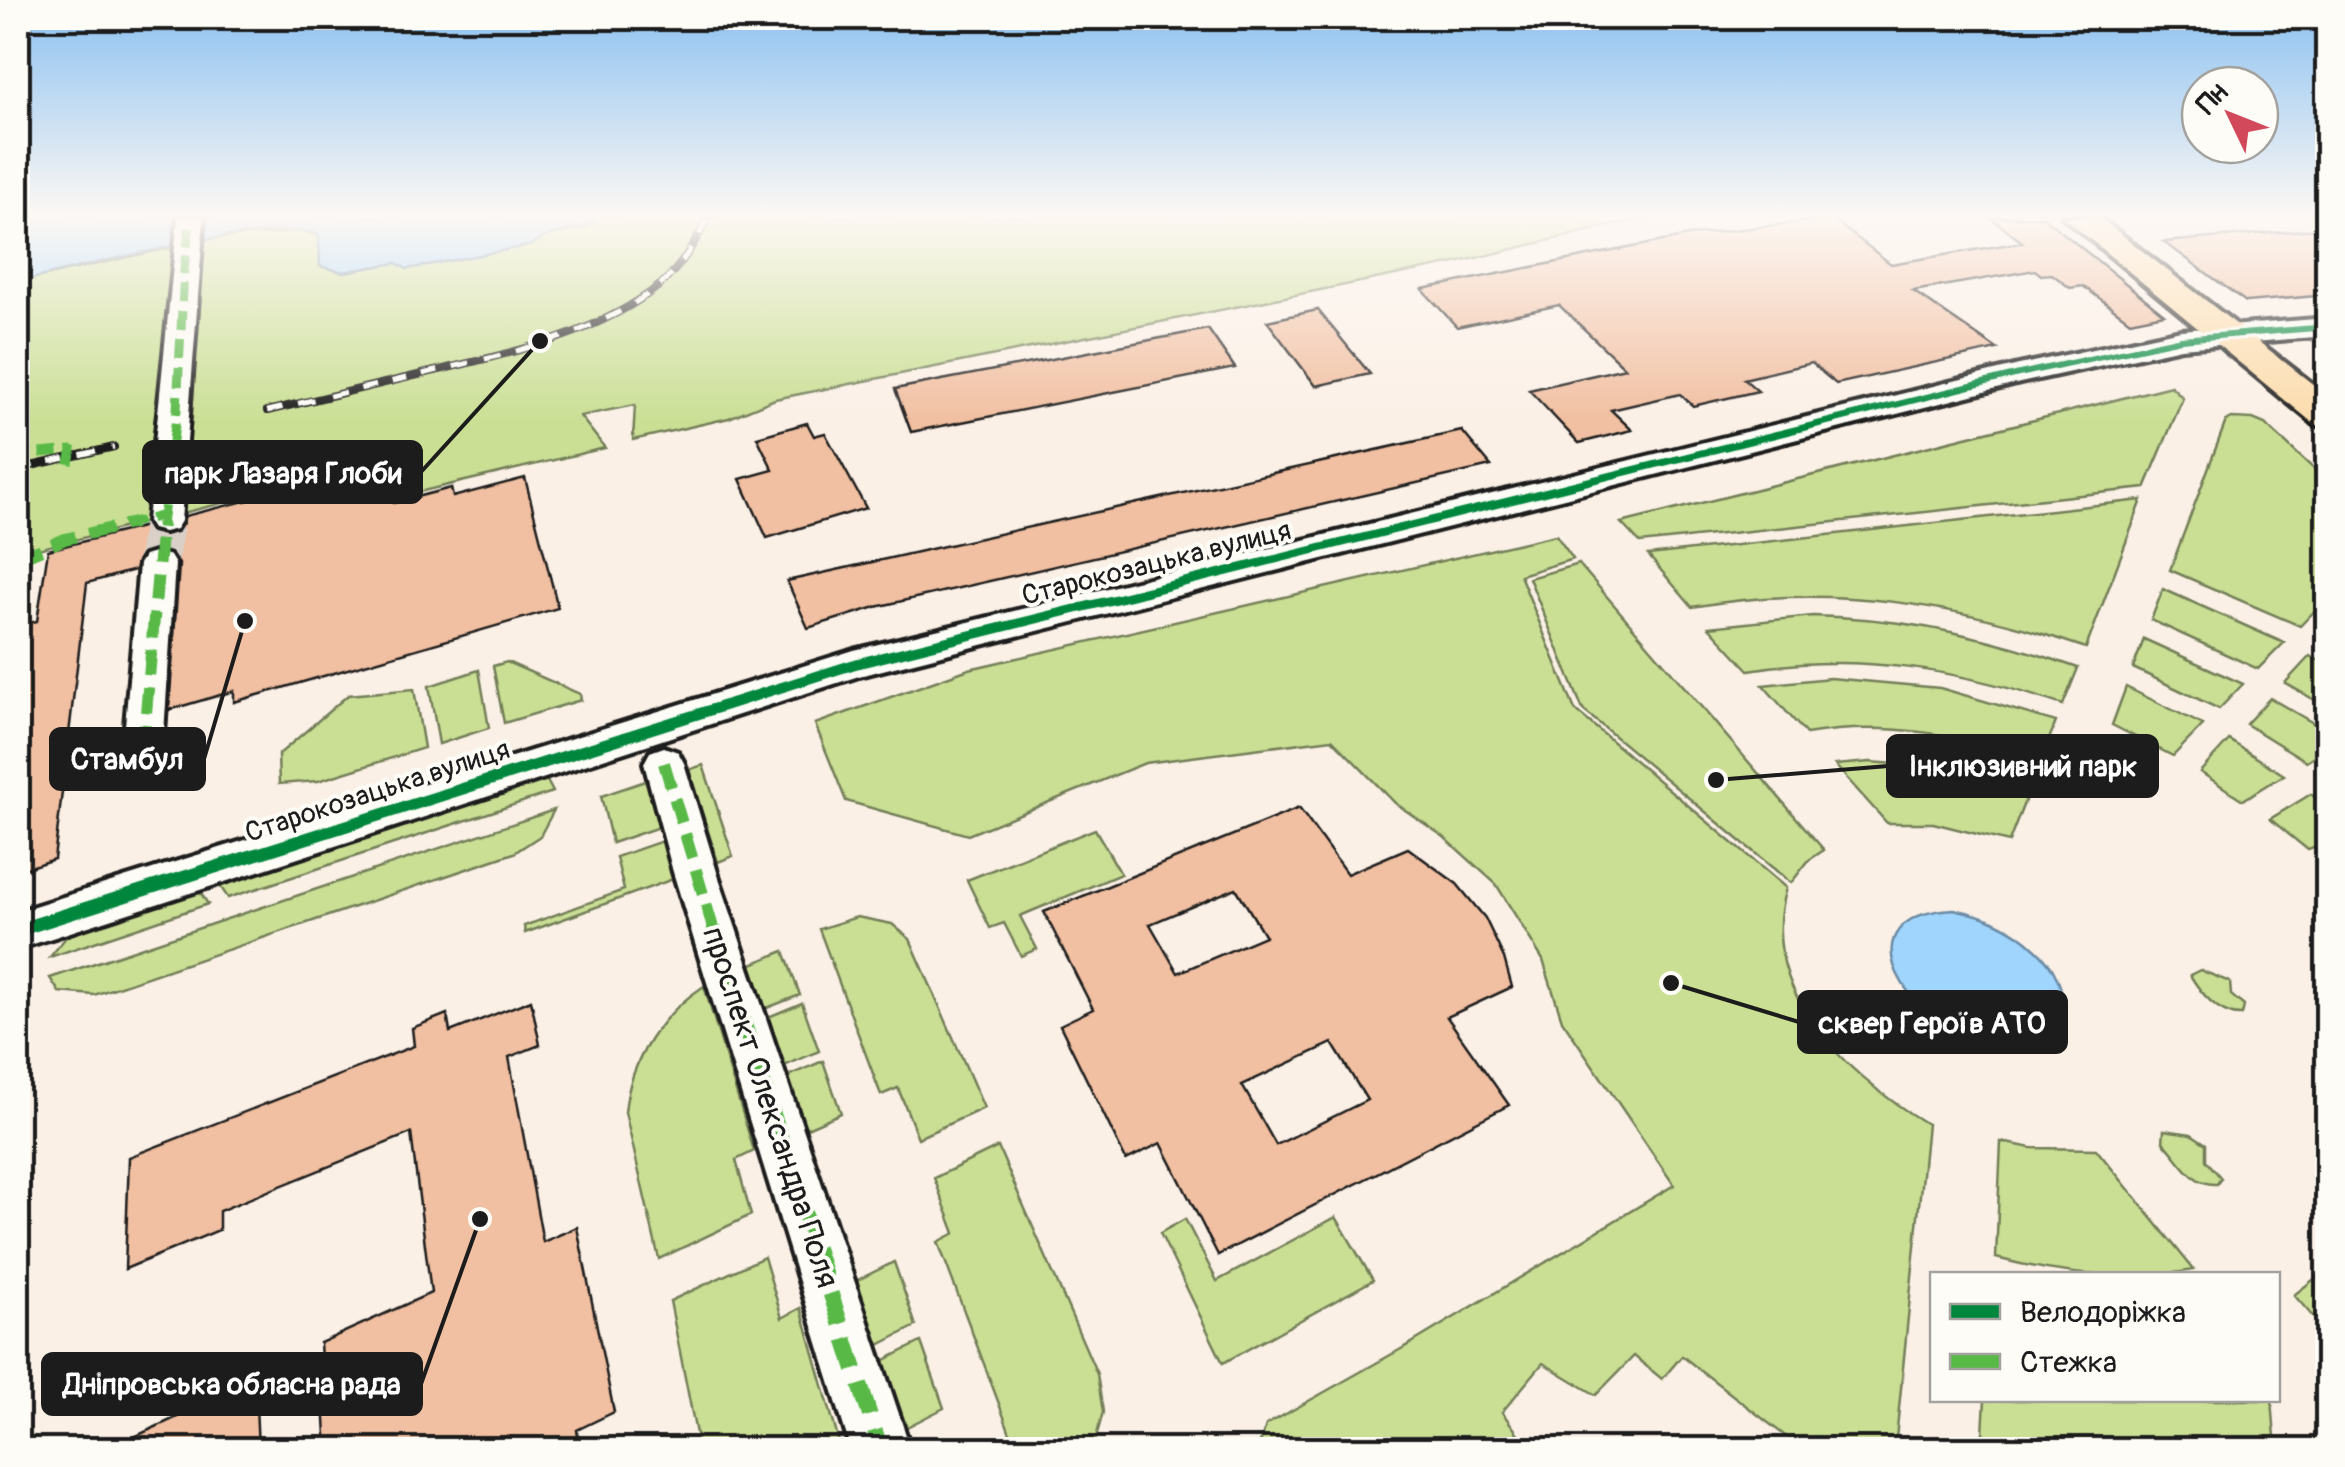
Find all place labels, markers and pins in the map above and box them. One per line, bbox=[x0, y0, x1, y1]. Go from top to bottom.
callout: парк Лазаря Глоби bbox=[144, 442, 421, 502]
callout: Стамбул bbox=[51, 729, 204, 789]
callout: Інклюзивний парк bbox=[1888, 736, 2157, 796]
callout: сквер Героїв АТО bbox=[1799, 992, 2066, 1052]
callout: Дніпровська обласна рада bbox=[43, 1354, 421, 1414]

